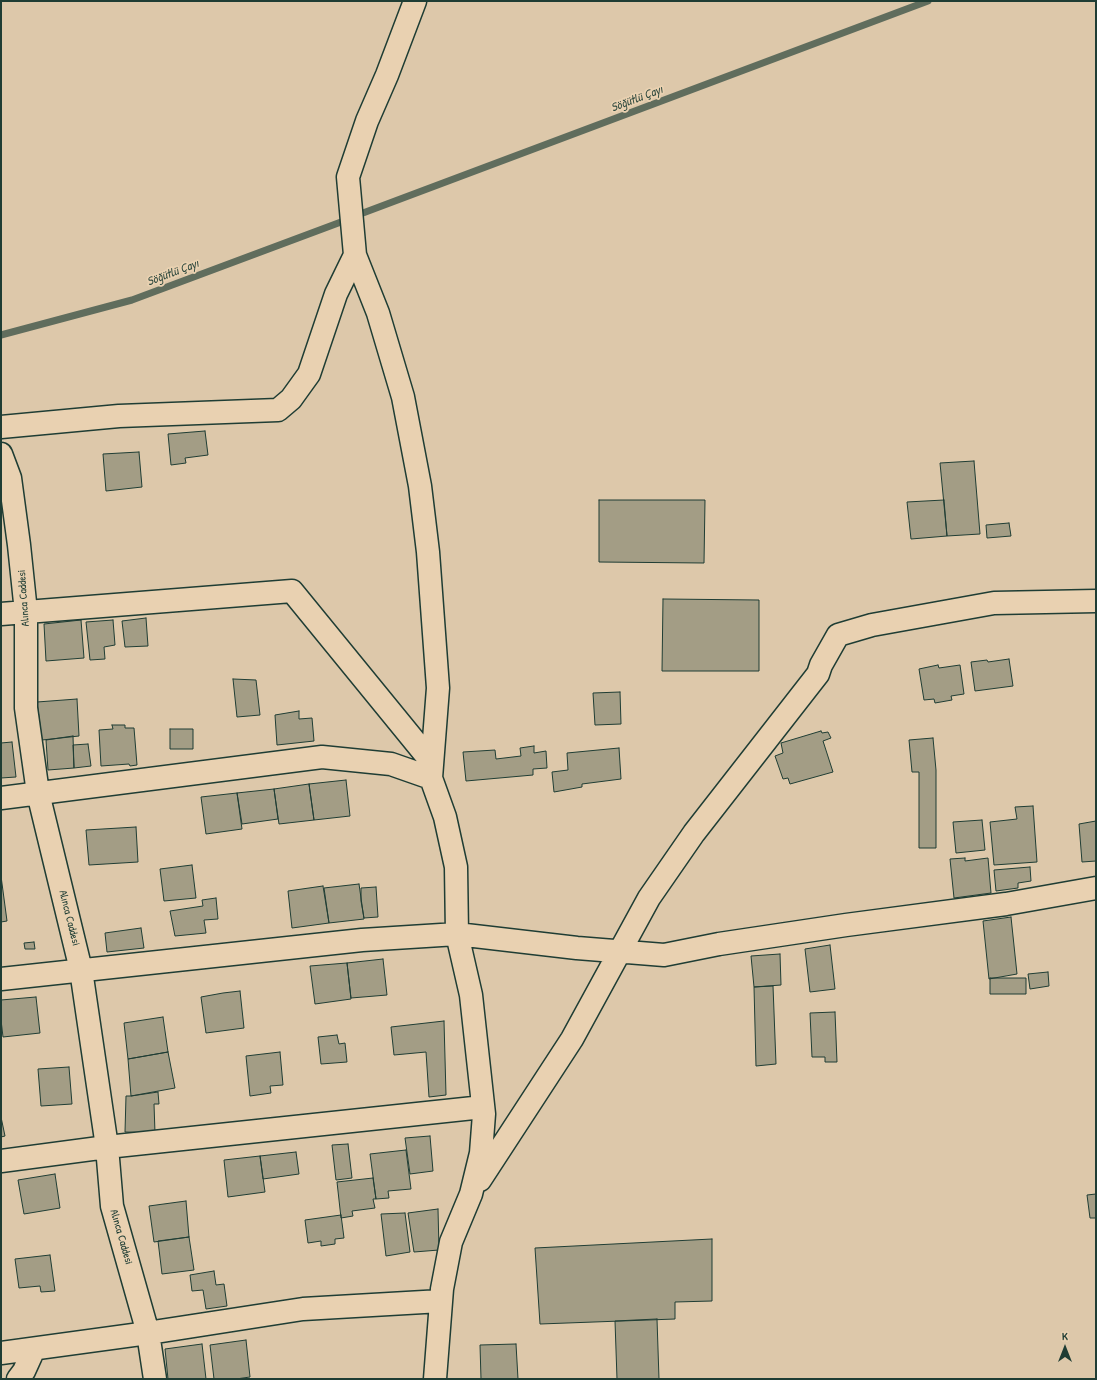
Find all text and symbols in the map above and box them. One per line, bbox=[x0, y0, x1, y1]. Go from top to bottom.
water label: Söğütlü Çayı bbox=[609, 83, 665, 115]
water label: Söğütlü Çayı bbox=[145, 257, 201, 289]
street label: Alınca Caddesi bbox=[15, 569, 33, 627]
street label: Alınca Caddesi bbox=[56, 889, 82, 947]
street label: Alınca Caddesi bbox=[107, 1208, 135, 1266]
north arrow bbox=[1045, 1328, 1085, 1368]
text: K bbox=[1062, 1329, 1068, 1343]

